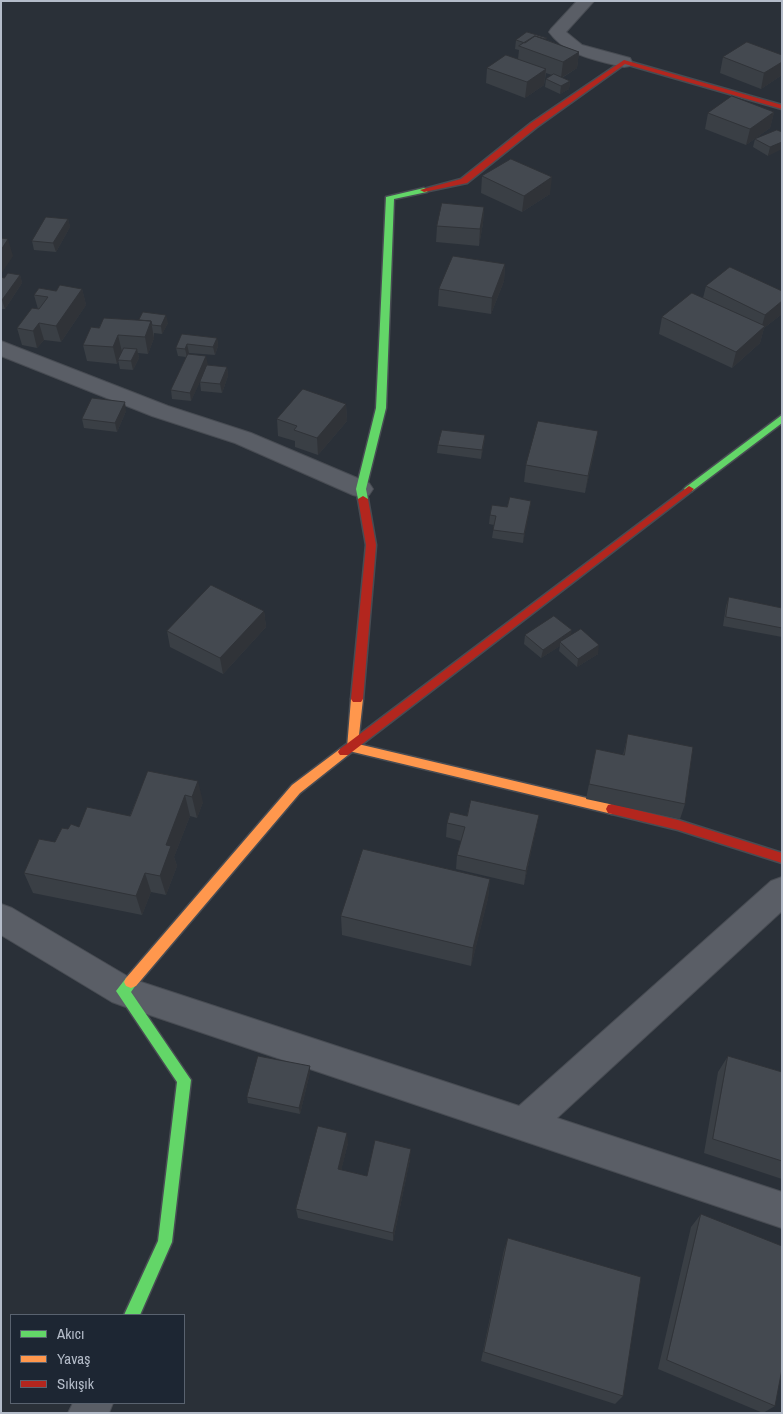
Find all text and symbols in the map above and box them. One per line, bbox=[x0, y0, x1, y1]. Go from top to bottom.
legend bbox=[10, 1314, 185, 1404]
text: Akıcı bbox=[57, 1323, 84, 1344]
text: Yavaş bbox=[57, 1348, 90, 1369]
text: Sıkışık bbox=[57, 1373, 94, 1394]

